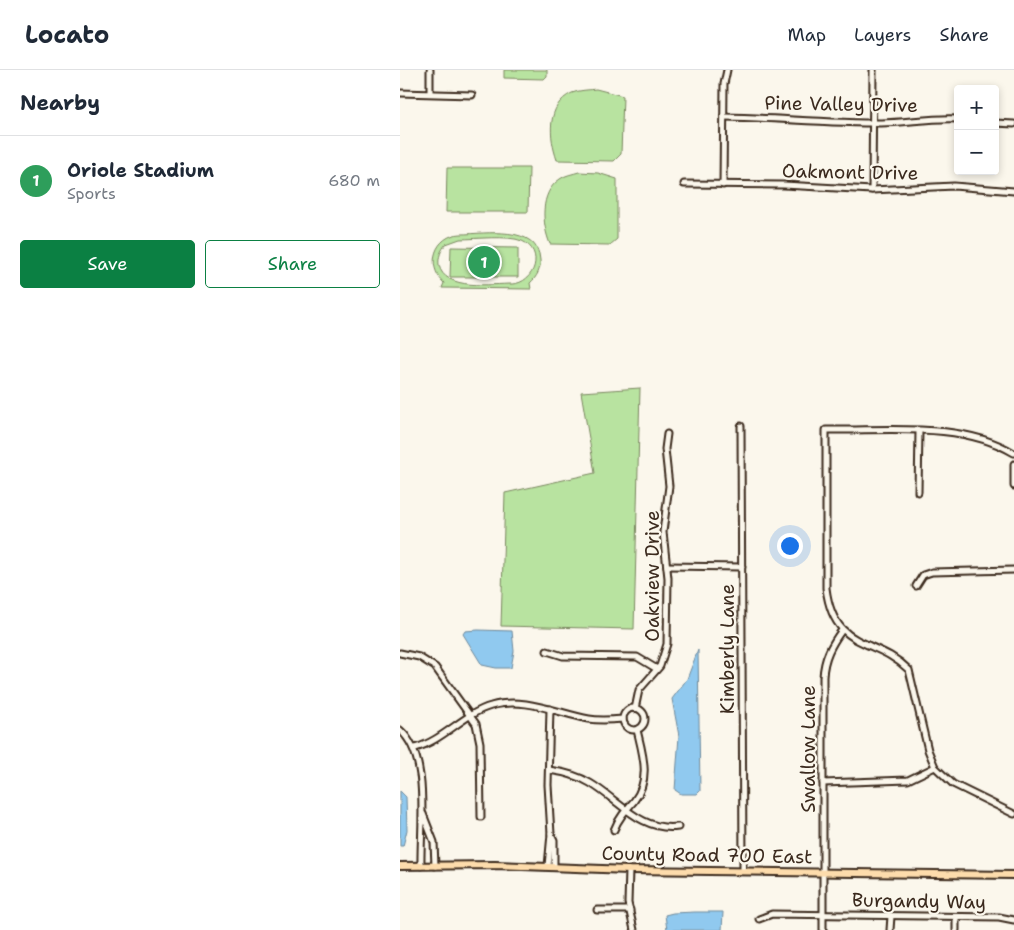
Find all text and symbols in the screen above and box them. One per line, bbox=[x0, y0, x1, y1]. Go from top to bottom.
text: Locato bbox=[25, 19, 109, 51]
text: Map bbox=[788, 23, 826, 47]
text: Layers bbox=[854, 23, 911, 47]
text: Share bbox=[939, 23, 989, 47]
map controls bbox=[954, 85, 999, 175]
button: + bbox=[954, 85, 999, 130]
text: Nearby bbox=[20, 89, 100, 117]
street label: Pine Valley Drive bbox=[764, 90, 918, 118]
button: − bbox=[954, 130, 999, 175]
text: Oriole Stadium bbox=[67, 158, 214, 183]
street label: Oakmont Drive bbox=[782, 158, 918, 186]
text: 1 bbox=[32, 170, 40, 191]
text: 680 m bbox=[328, 170, 380, 191]
text: Sports bbox=[67, 183, 116, 204]
button: Save bbox=[20, 240, 195, 288]
button: Share bbox=[205, 240, 380, 288]
pin: 1 bbox=[468, 243, 500, 281]
street label: Oakview Drive bbox=[640, 510, 665, 642]
your location bbox=[777, 533, 803, 559]
street label: Kimberly Lane bbox=[715, 584, 740, 714]
street label: Swallow Lane bbox=[796, 685, 821, 813]
street label: County Road 700 East bbox=[601, 841, 813, 869]
street label: Burgandy Way bbox=[852, 887, 986, 915]

